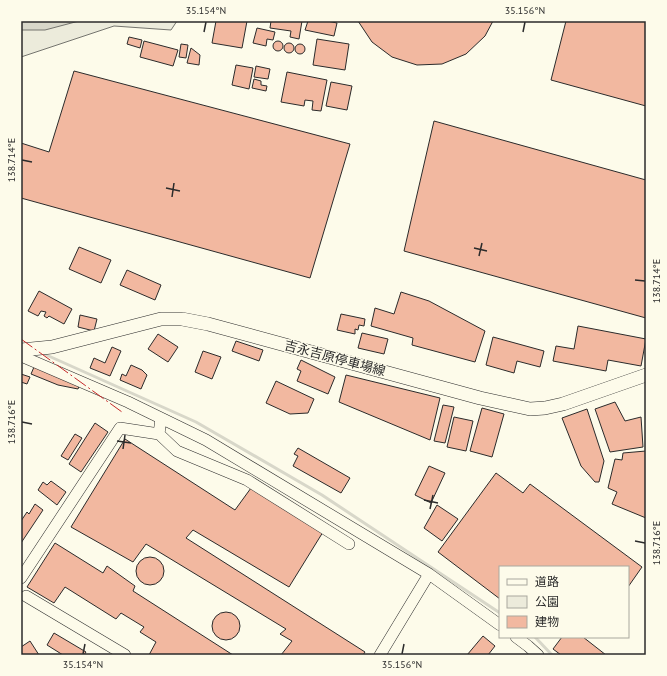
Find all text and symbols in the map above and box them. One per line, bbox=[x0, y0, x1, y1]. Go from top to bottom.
text: 35.154°N bbox=[186, 4, 226, 17]
text: 35.156°N bbox=[505, 4, 545, 17]
text: 138.714°E bbox=[5, 138, 18, 182]
text: 138.714°E bbox=[650, 259, 663, 303]
street label: 吉永吉原停車場線 bbox=[283, 336, 387, 380]
text: 138.716°E bbox=[5, 400, 18, 444]
text: 138.716°E bbox=[650, 521, 663, 565]
legend bbox=[499, 566, 629, 638]
text: 道路 bbox=[535, 574, 559, 589]
text: 公園 bbox=[535, 594, 559, 609]
text: 建物 bbox=[535, 614, 559, 629]
text: 35.154°N bbox=[63, 658, 103, 671]
text: 35.156°N bbox=[382, 658, 422, 671]

